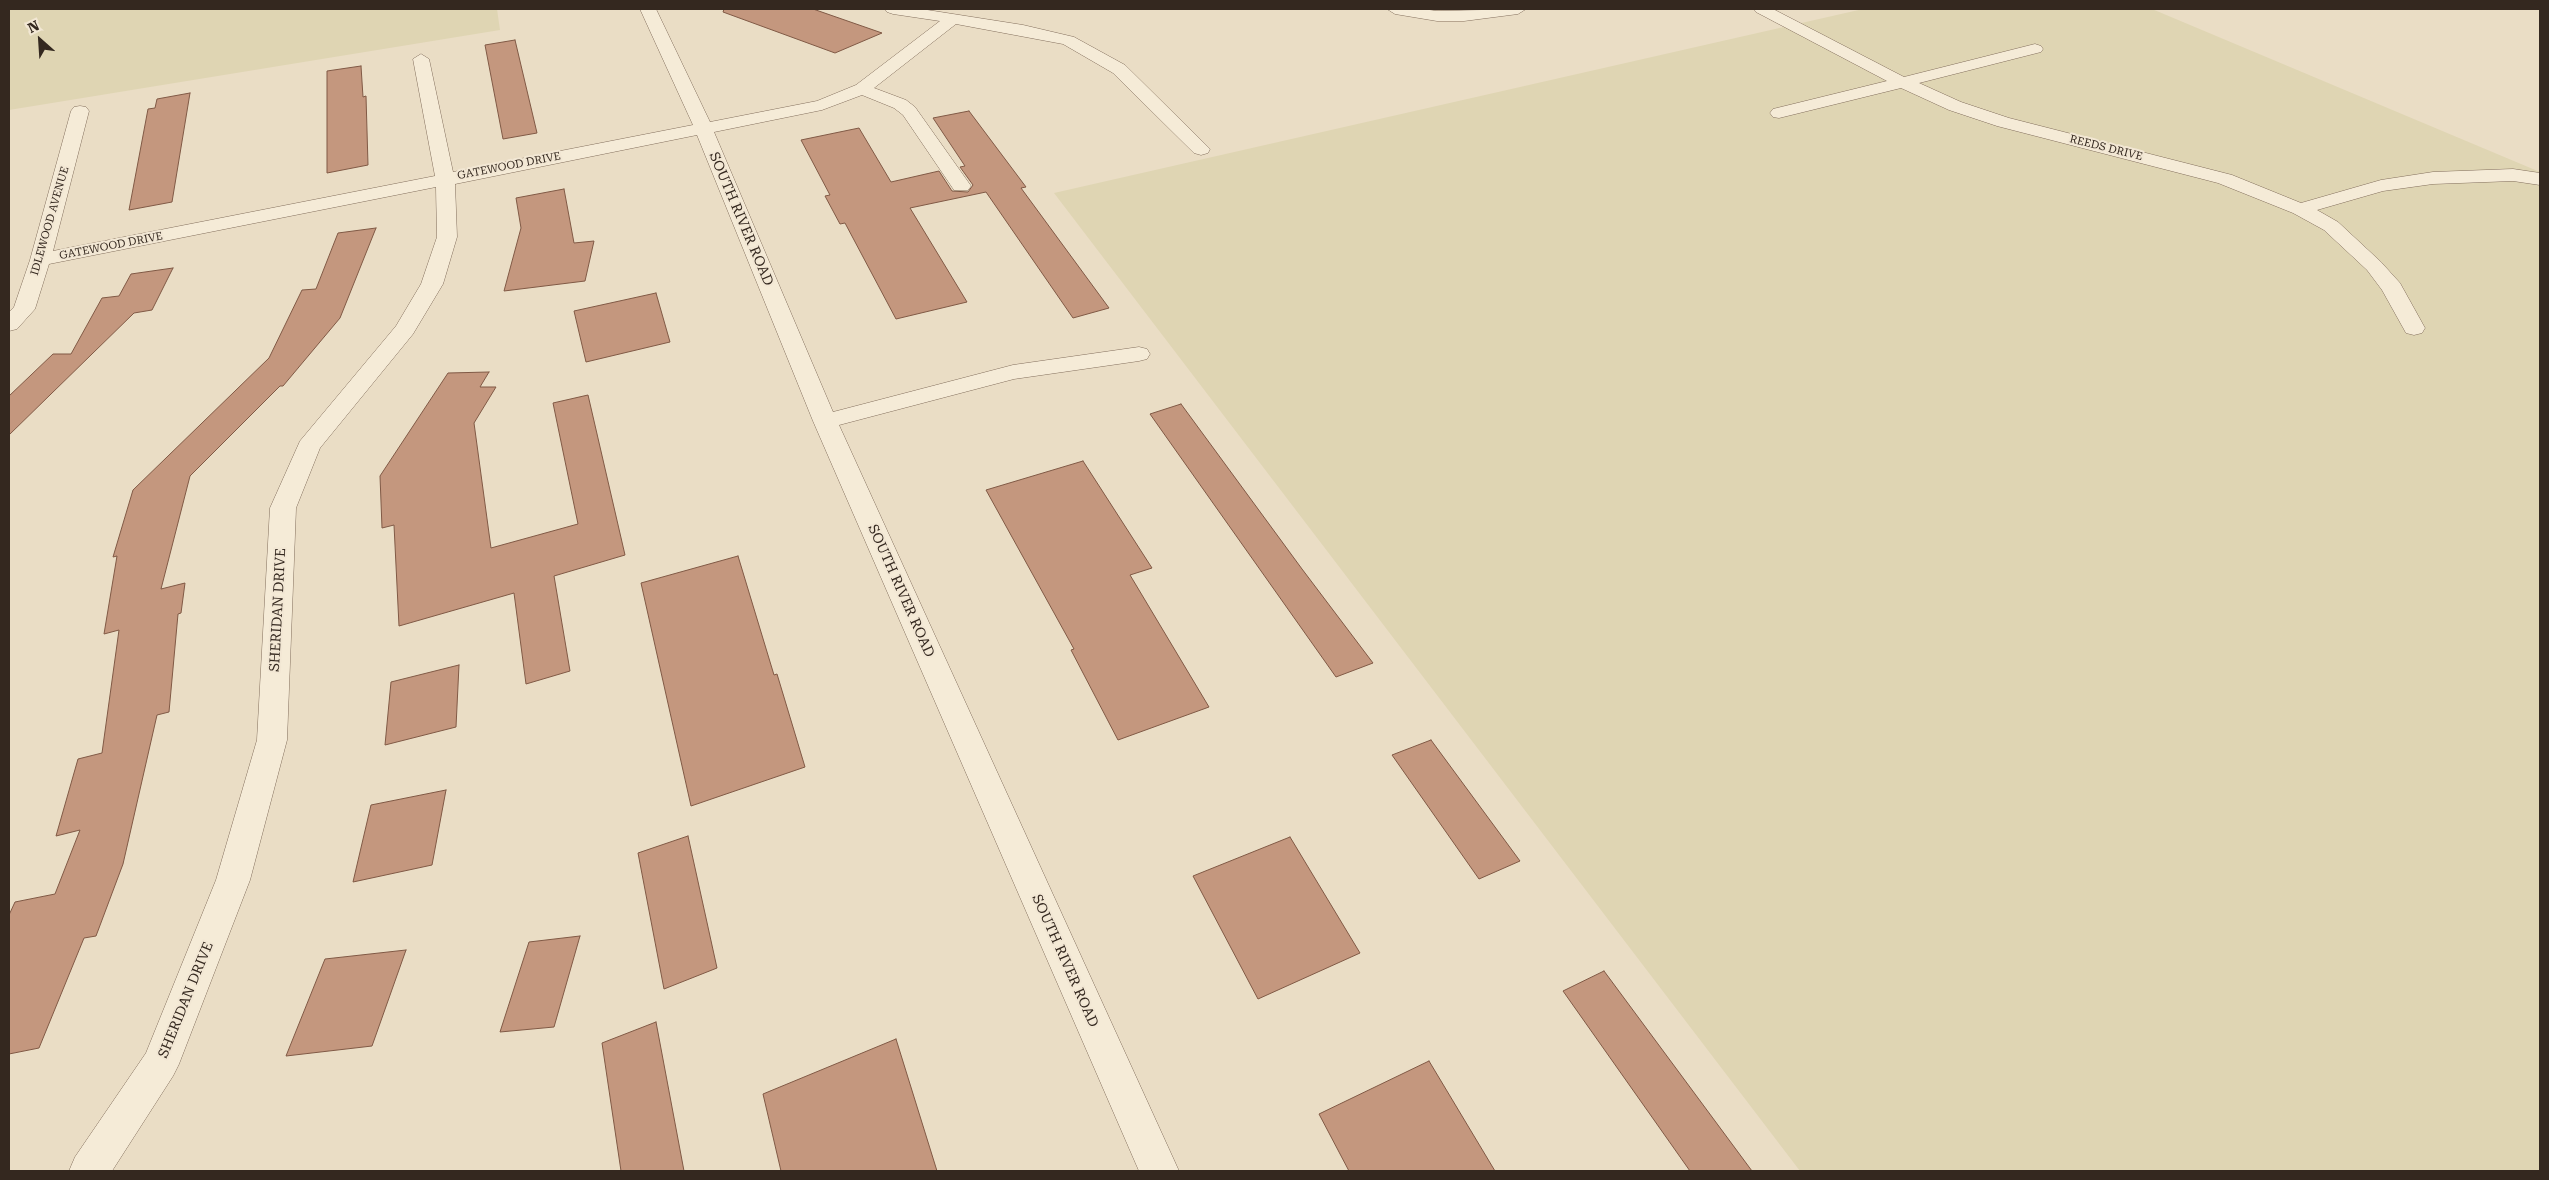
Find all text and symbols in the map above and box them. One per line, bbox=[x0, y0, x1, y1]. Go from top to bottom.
north arrow bbox=[15, 15, 65, 65]
text: N bbox=[25, 17, 42, 36]
street label: REEDS DRIVE bbox=[2068, 133, 2144, 163]
street label: GATEWOOD DRIVE bbox=[456, 149, 562, 183]
street label: SOUTH RIVER ROAD bbox=[705, 150, 777, 288]
street label: IDLEWOOD AVENUE bbox=[28, 165, 72, 277]
street label: GATEWOOD DRIVE bbox=[58, 229, 164, 263]
street label: SOUTH RIVER ROAD bbox=[864, 522, 938, 660]
street label: SHERIDAN DRIVE bbox=[266, 548, 290, 672]
street label: SOUTH RIVER ROAD bbox=[1028, 892, 1102, 1030]
street label: SHERIDAN DRIVE bbox=[155, 939, 217, 1061]

